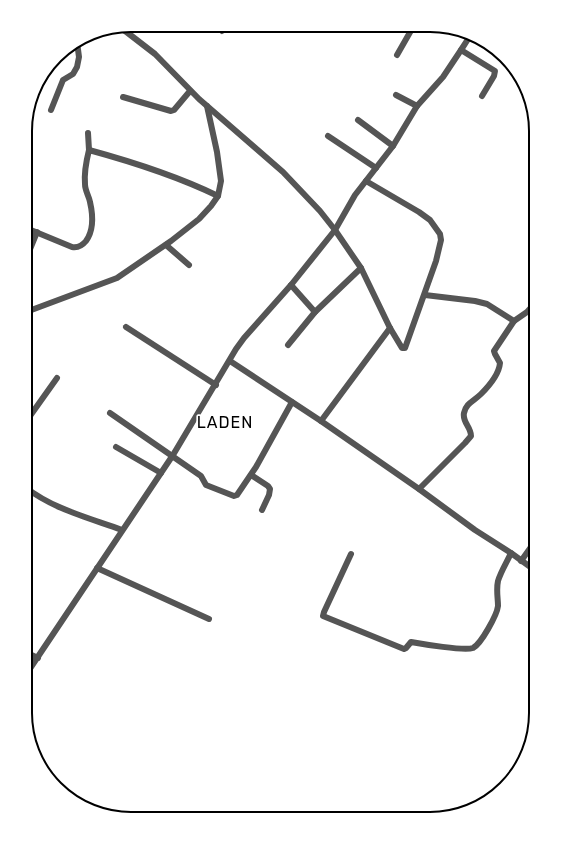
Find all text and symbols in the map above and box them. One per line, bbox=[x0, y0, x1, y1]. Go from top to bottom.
district label: LADEN bbox=[197, 413, 253, 432]

